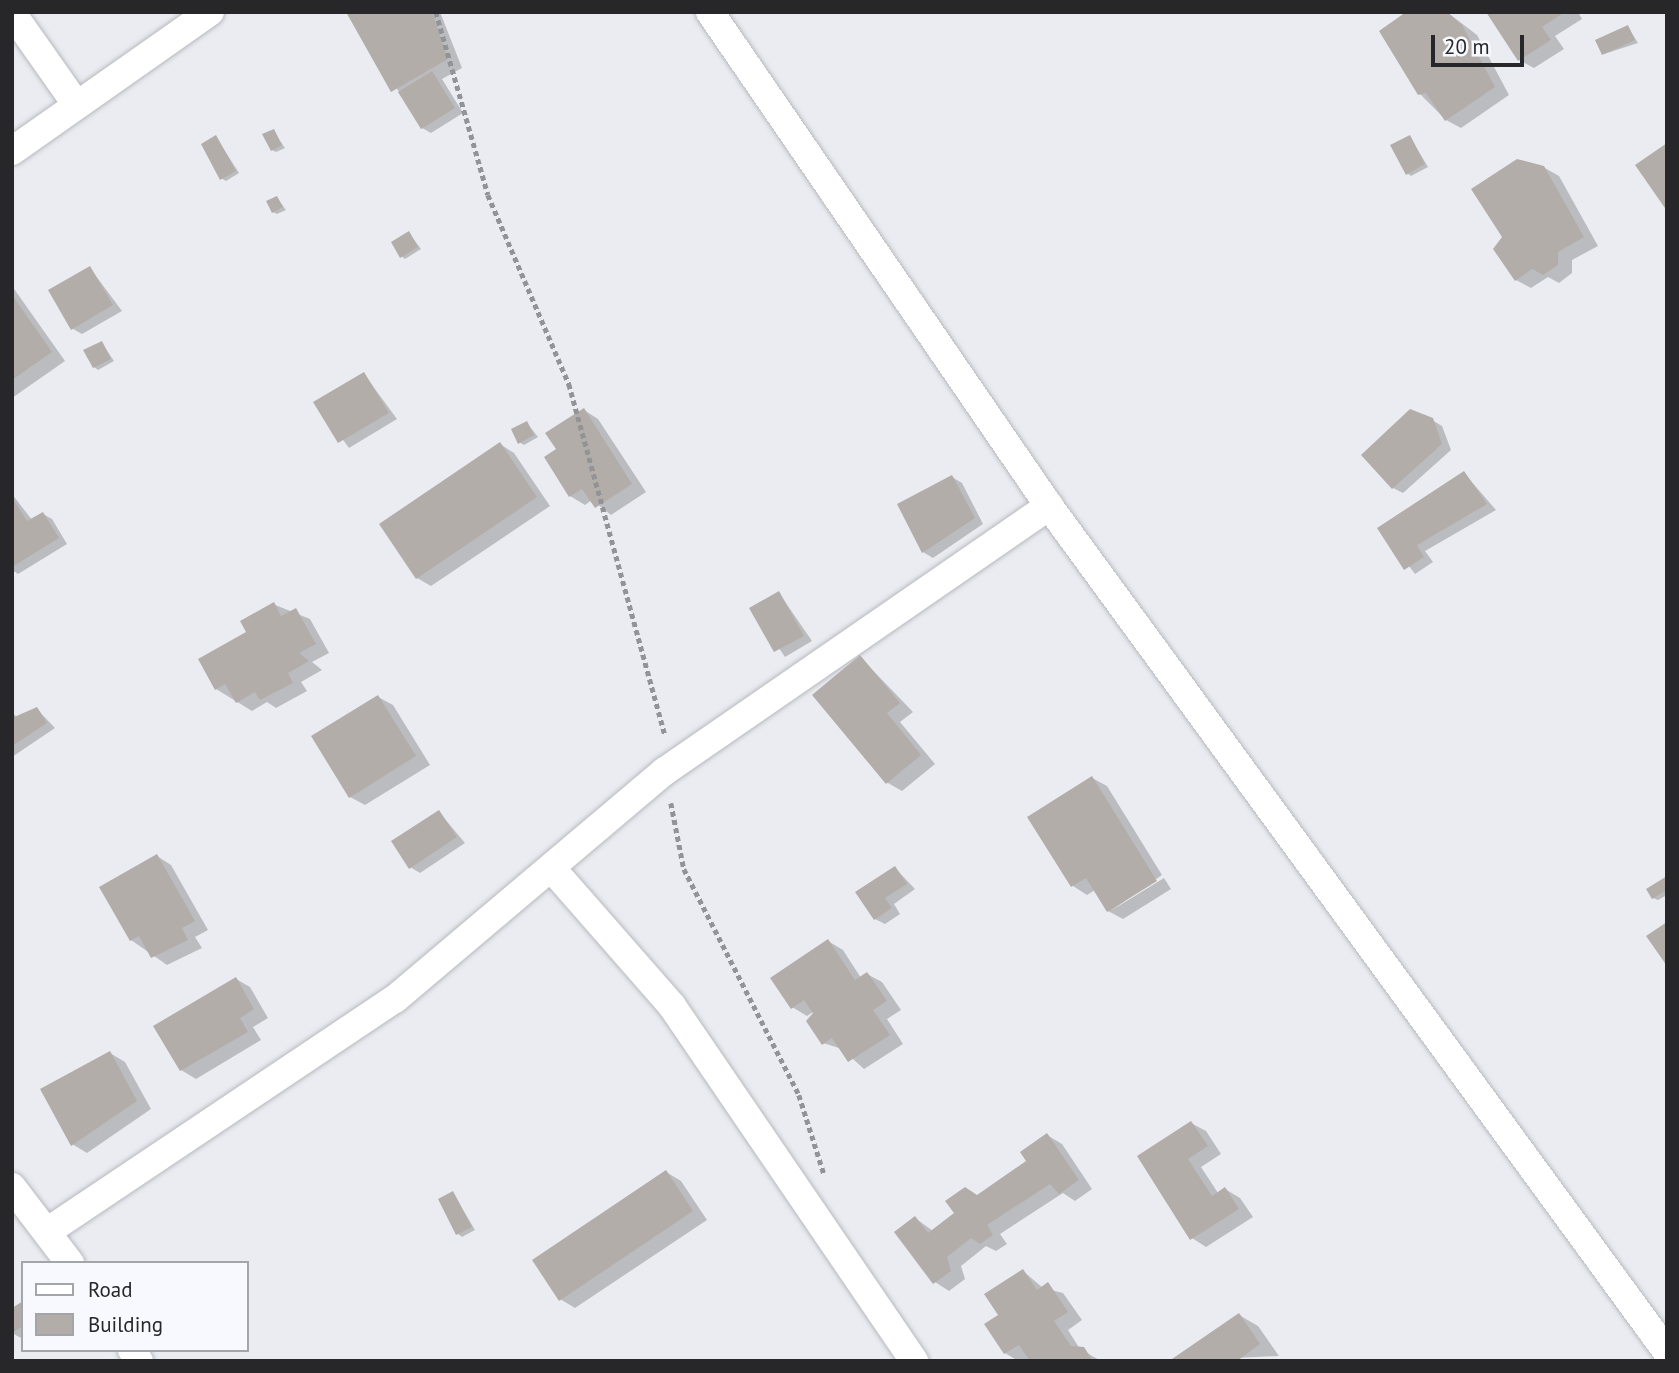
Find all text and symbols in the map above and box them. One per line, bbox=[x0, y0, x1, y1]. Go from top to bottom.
scale bar bbox=[1434, 21, 1527, 65]
text: 20 m bbox=[1444, 33, 1490, 60]
legend bbox=[21, 1261, 248, 1352]
text: Road bbox=[88, 1276, 132, 1303]
text: Building bbox=[88, 1311, 163, 1338]

